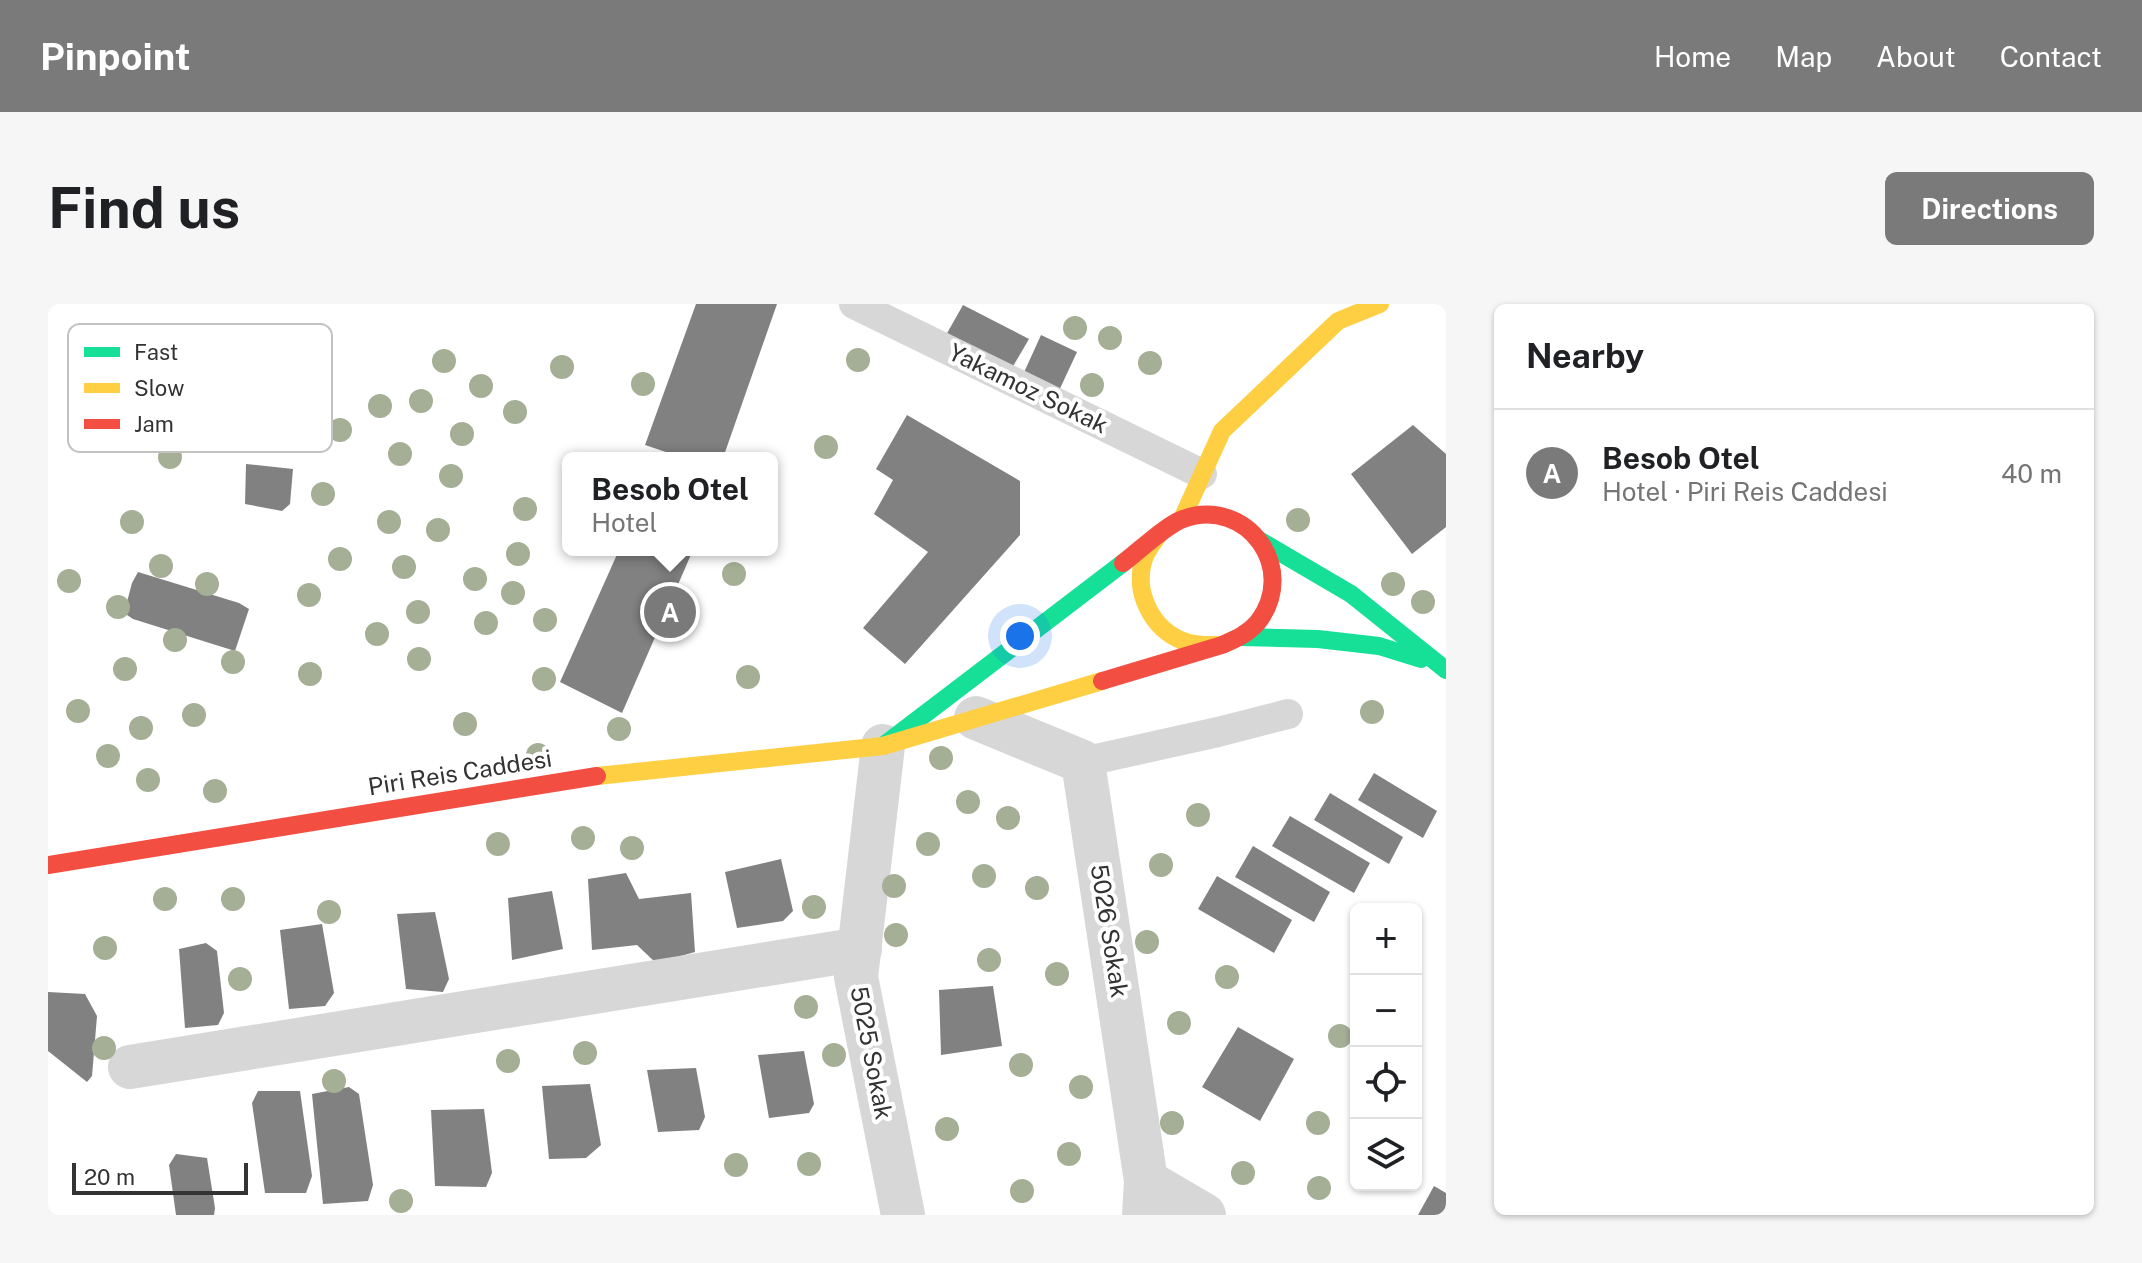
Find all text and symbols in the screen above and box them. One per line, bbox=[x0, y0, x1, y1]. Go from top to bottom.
text: Pinpoint bbox=[40, 34, 190, 79]
text: Home bbox=[1654, 40, 1731, 73]
text: Map bbox=[1775, 40, 1832, 73]
text: About bbox=[1876, 40, 1956, 73]
text: Contact bbox=[2000, 40, 2102, 73]
button: Directions bbox=[1885, 172, 2094, 245]
text: Find us bbox=[48, 175, 240, 241]
legend bbox=[68, 324, 332, 452]
text: Nearby bbox=[1526, 336, 1644, 376]
street label: Yakamoz Sokak bbox=[944, 337, 1113, 439]
text: Fast bbox=[134, 339, 178, 365]
text: Slow bbox=[134, 375, 184, 401]
text: Jam bbox=[134, 411, 174, 437]
text: Besob Otel bbox=[1602, 440, 1760, 476]
popup bbox=[562, 452, 778, 556]
text: A bbox=[1543, 458, 1561, 489]
text: 40 m bbox=[2001, 458, 2062, 489]
text: Besob Otel bbox=[591, 471, 749, 507]
text: Hotel · Piri Reis Caddesi bbox=[1602, 476, 1888, 507]
text: Hotel bbox=[591, 507, 657, 538]
pin: A bbox=[644, 582, 696, 642]
your location bbox=[1000, 616, 1040, 656]
street label: Piri Reis Caddesi bbox=[366, 744, 554, 800]
street label: 5026 Sokak bbox=[1086, 862, 1134, 1000]
map controls bbox=[1350, 903, 1422, 1191]
button: + bbox=[1350, 903, 1422, 975]
button: − bbox=[1350, 975, 1422, 1047]
street label: 5025 Sokak bbox=[845, 984, 899, 1122]
button: locate bbox=[1350, 1047, 1422, 1119]
button: layers bbox=[1350, 1119, 1422, 1191]
scale bar bbox=[72, 1159, 248, 1195]
text: 20 m bbox=[84, 1164, 135, 1190]

